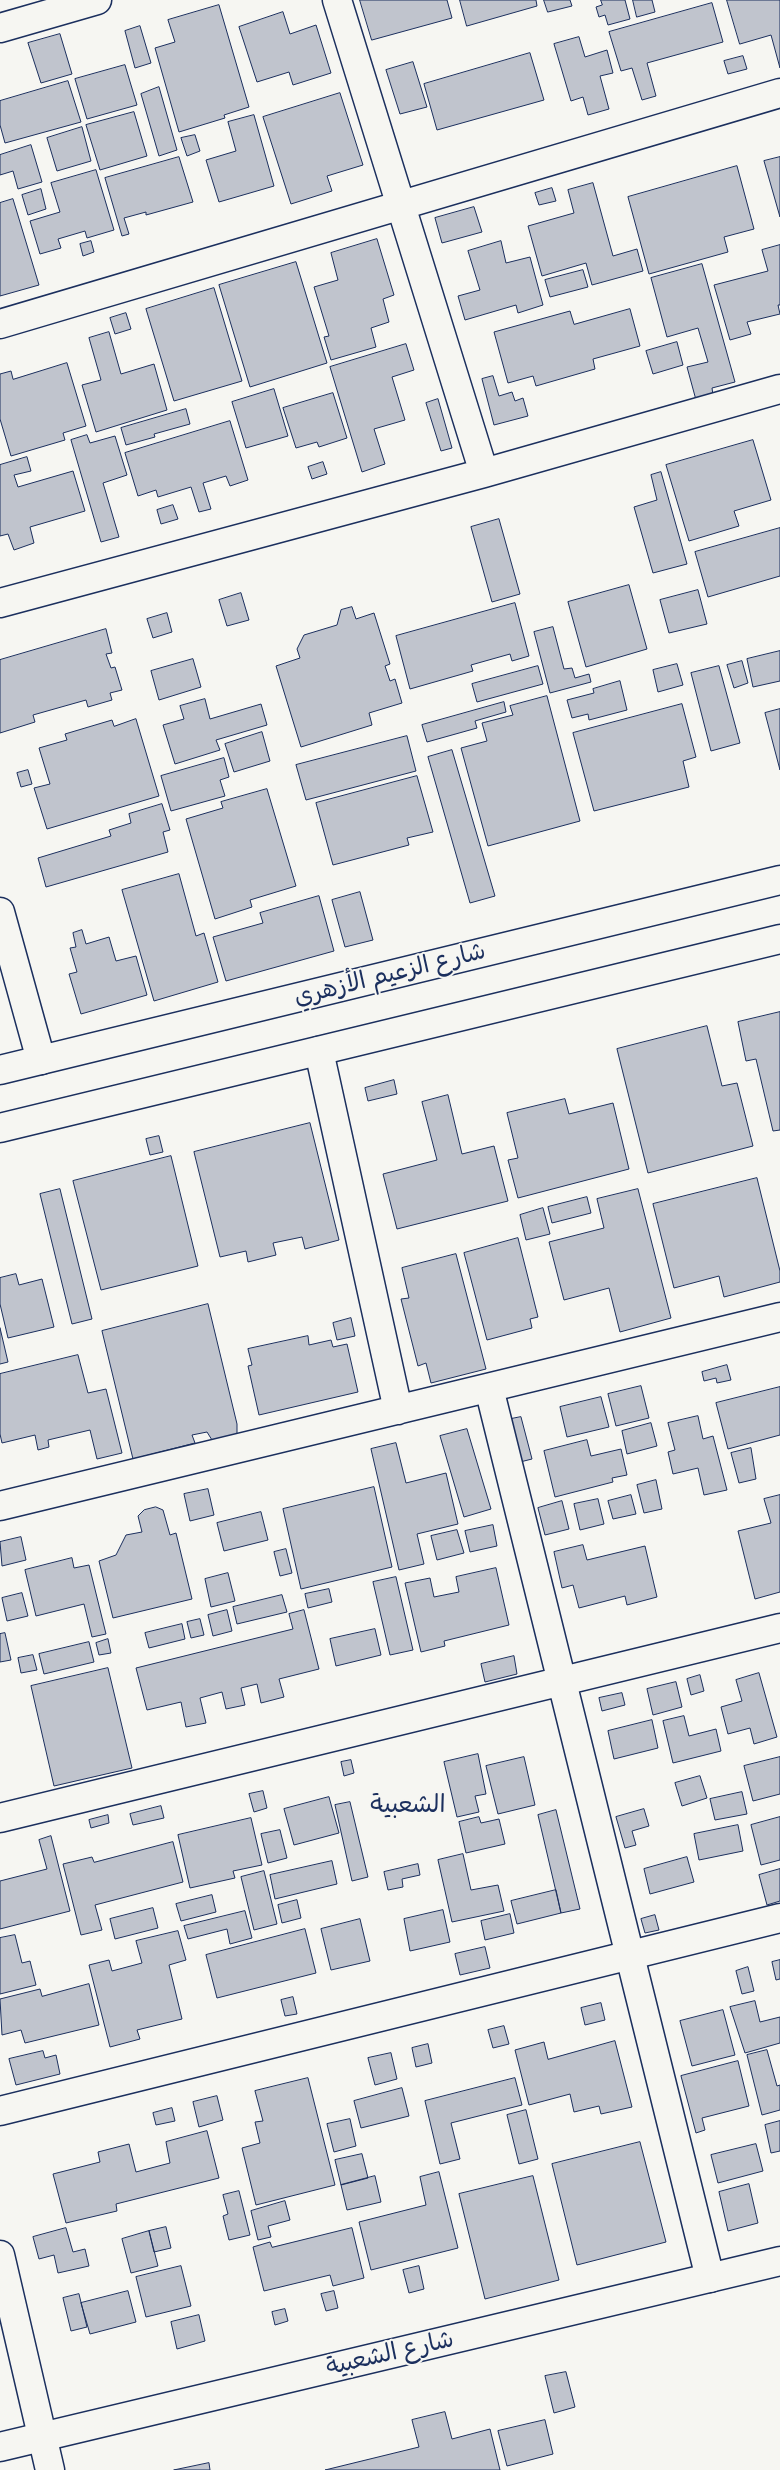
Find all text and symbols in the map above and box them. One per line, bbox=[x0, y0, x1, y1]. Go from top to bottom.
street label: شارع الزعيم الأزهري bbox=[291, 937, 489, 1013]
district label: الشعبية bbox=[370, 1790, 446, 1820]
street label: شارع الشعبية bbox=[323, 2325, 457, 2383]

